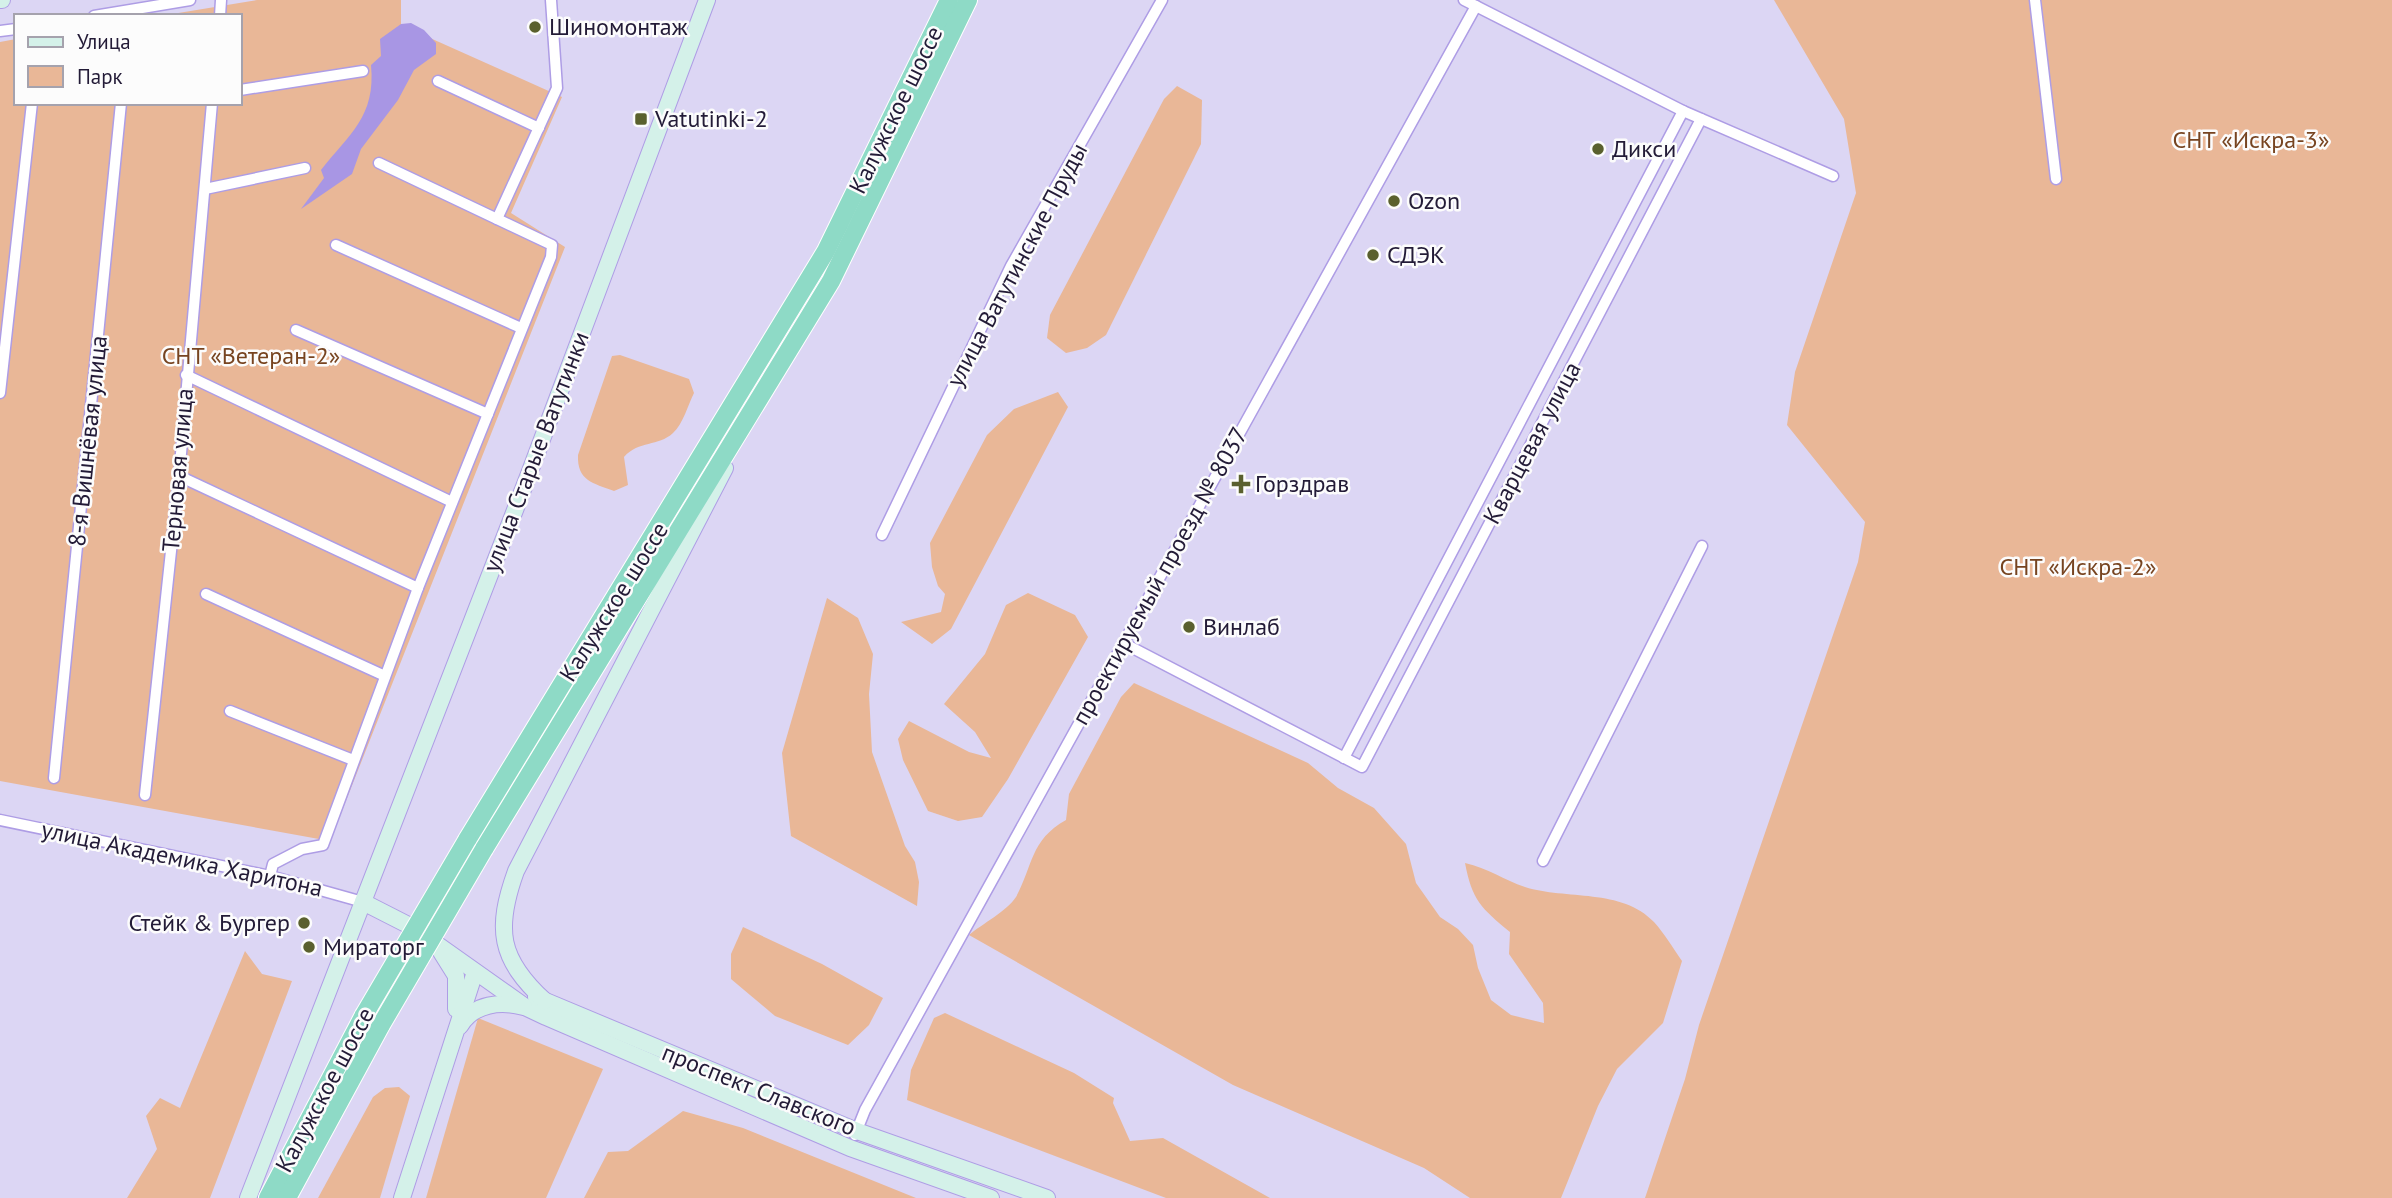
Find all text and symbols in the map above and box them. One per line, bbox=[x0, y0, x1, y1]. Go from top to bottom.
place label: Шиномонтаж bbox=[549, 11, 688, 42]
legend bbox=[14, 14, 242, 105]
marker: Шиномонтаж bbox=[527, 19, 543, 35]
street label: Калужское шоссе bbox=[842, 21, 949, 198]
text: Улица bbox=[77, 28, 131, 55]
text: Парк bbox=[77, 63, 123, 90]
place label: Vatutinki-2 bbox=[654, 103, 768, 134]
marker: Vatutinki-2 bbox=[633, 111, 649, 127]
park label: СНТ «Искра-3» bbox=[2173, 124, 2329, 155]
place label: Дикси bbox=[1612, 133, 1676, 164]
street label: улица Ватутинские Пруды bbox=[939, 137, 1094, 392]
marker: Дикси bbox=[1590, 141, 1606, 157]
place label: Ozon bbox=[1408, 185, 1460, 216]
marker: Ozon bbox=[1386, 193, 1402, 209]
place label: СДЭК bbox=[1387, 239, 1445, 270]
marker: СДЭК bbox=[1365, 247, 1381, 263]
street label: улица Старые Ватутинки bbox=[475, 327, 596, 577]
street label: 8-я Вишнёвая улица bbox=[61, 334, 114, 548]
park label: СНТ «Ветеран-2» bbox=[162, 340, 340, 371]
street label: Кварцевая улица bbox=[1476, 356, 1587, 529]
street label: Терновая улица bbox=[155, 387, 200, 553]
street label: проектируемый проезд № 8037 bbox=[1065, 421, 1255, 730]
place label: Горздрав bbox=[1255, 468, 1349, 499]
marker: Горздрав bbox=[1233, 476, 1249, 492]
street label: Калужское шоссе bbox=[552, 516, 675, 687]
park label: СНТ «Искра-2» bbox=[2000, 551, 2156, 582]
place label: Винлаб bbox=[1203, 611, 1280, 642]
marker: Винлаб bbox=[1181, 619, 1197, 635]
street label: улица Академика Харитона bbox=[39, 814, 326, 903]
place label: Стейк & Бургер bbox=[128, 907, 290, 938]
marker: Стейк & Бургер bbox=[296, 915, 312, 931]
place label: Мираторг bbox=[323, 931, 424, 962]
marker: Мираторг bbox=[301, 939, 317, 955]
street label: Калужское шоссе bbox=[268, 1002, 381, 1177]
street label: проспект Славского bbox=[658, 1037, 861, 1143]

